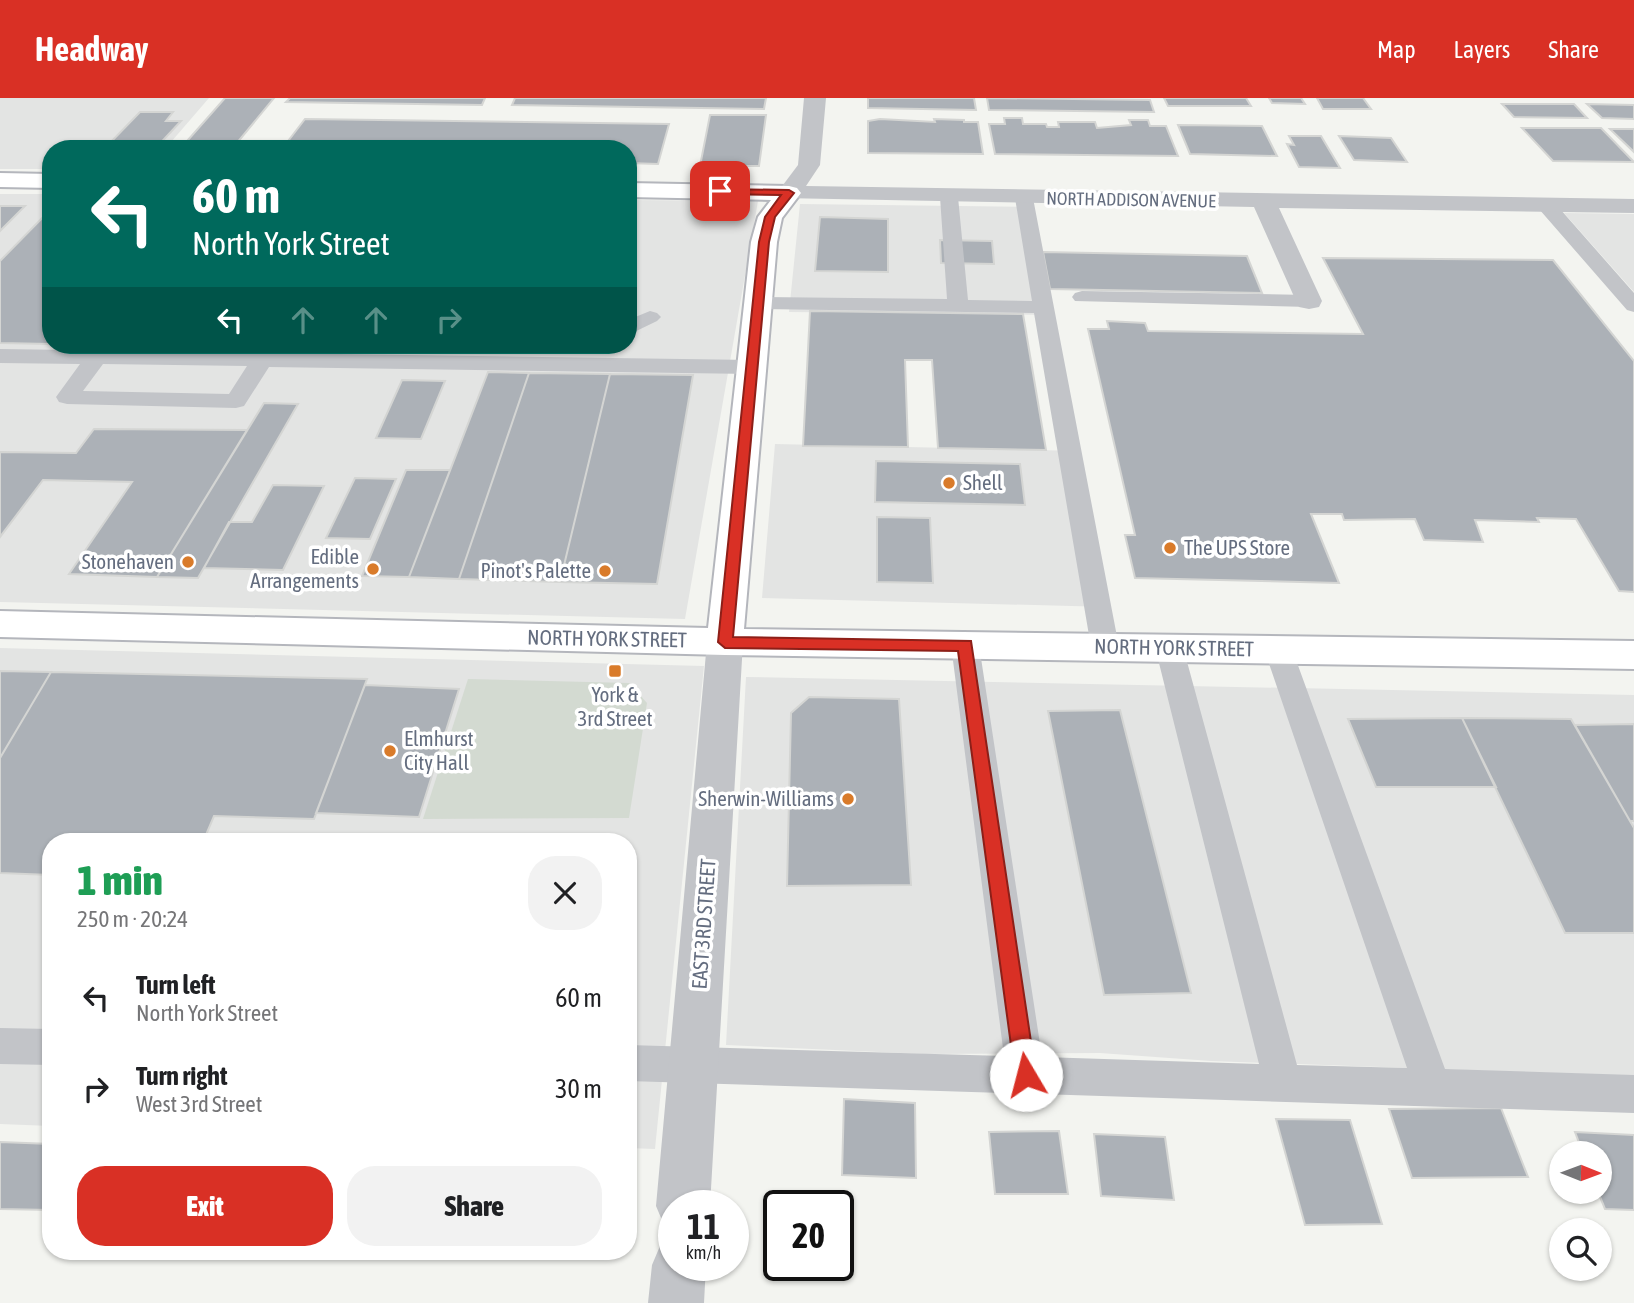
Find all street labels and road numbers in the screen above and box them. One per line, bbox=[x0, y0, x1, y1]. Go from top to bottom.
street label: NORTH ADDISON AVENUE bbox=[1046, 188, 1216, 211]
street label: NORTH YORK STREET bbox=[527, 625, 687, 651]
street label: NORTH YORK STREET bbox=[1094, 634, 1254, 660]
street label: EAST 3RD STREET bbox=[686, 858, 720, 990]

